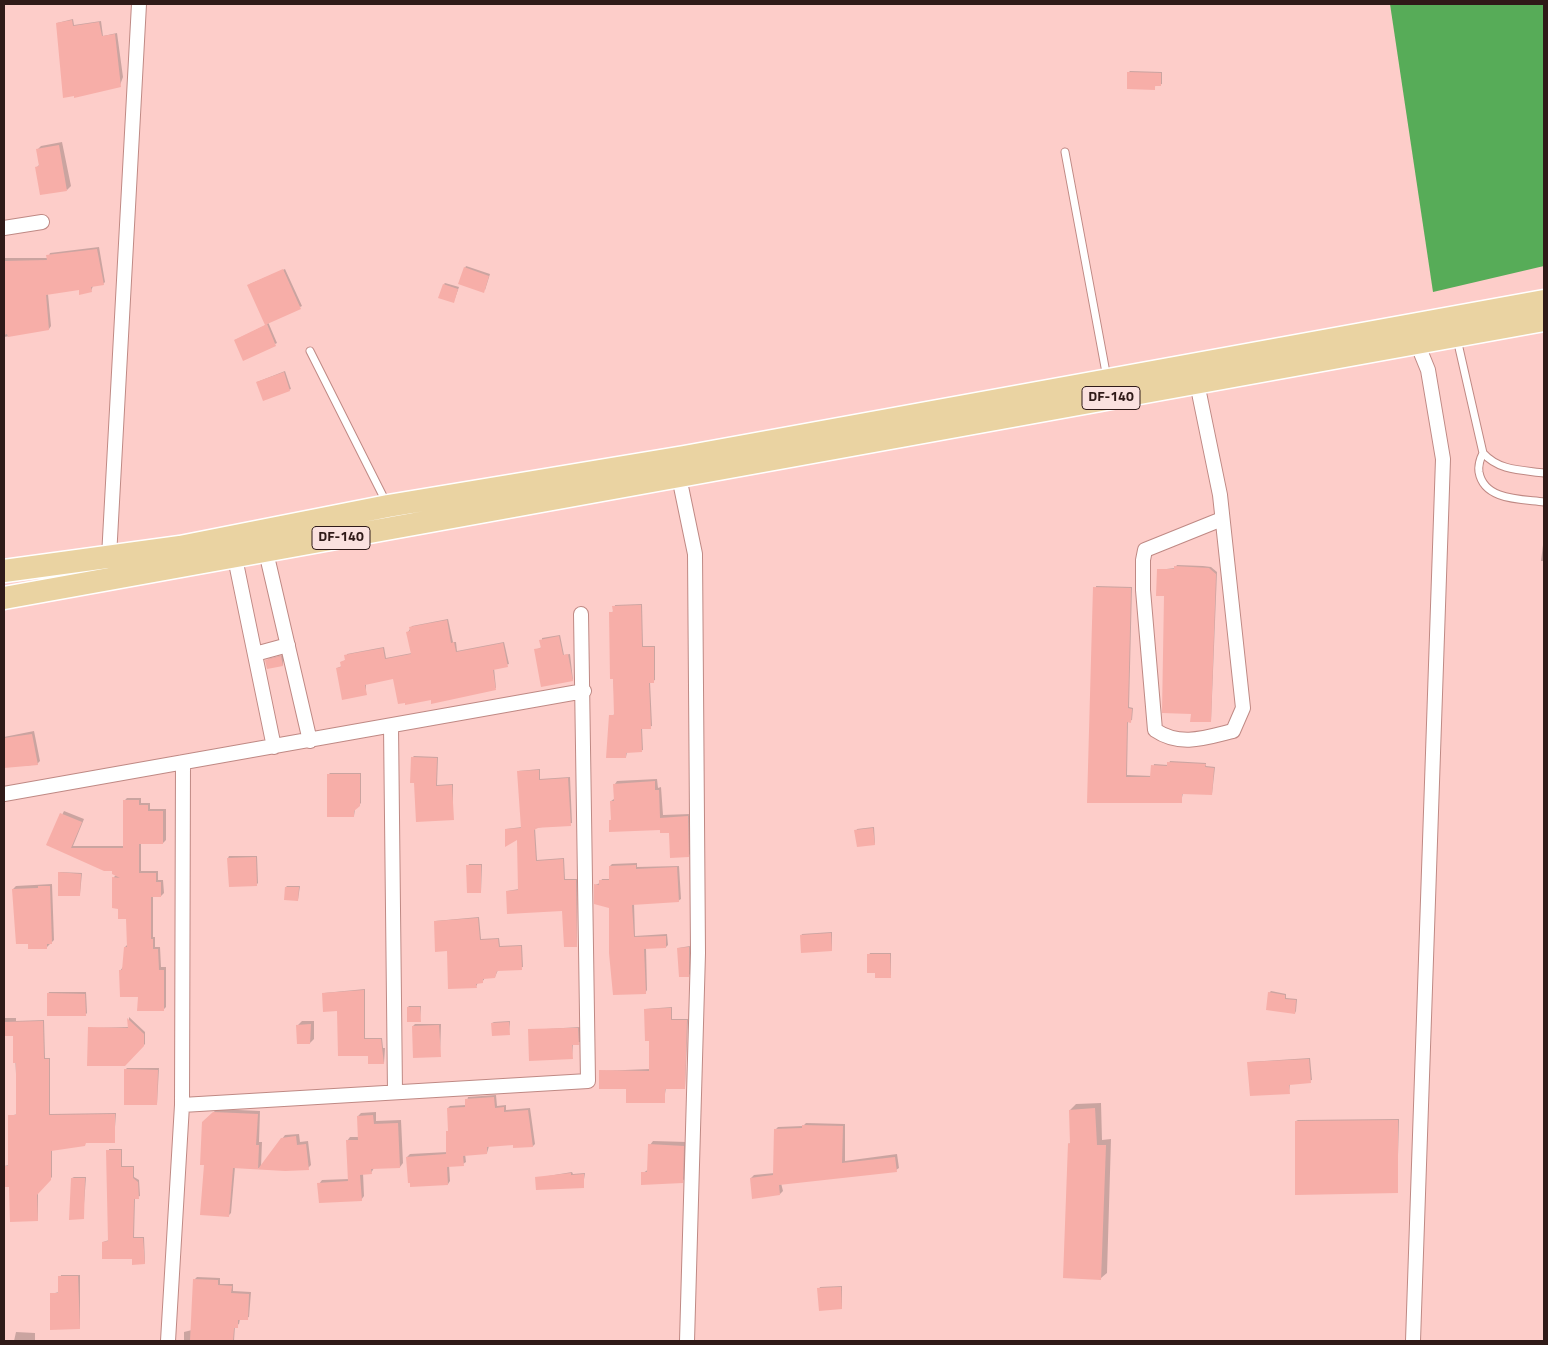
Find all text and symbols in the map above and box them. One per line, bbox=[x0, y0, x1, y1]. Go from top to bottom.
road number: DF-140 bbox=[1082, 386, 1140, 409]
road number: DF-140 bbox=[312, 526, 370, 550]

